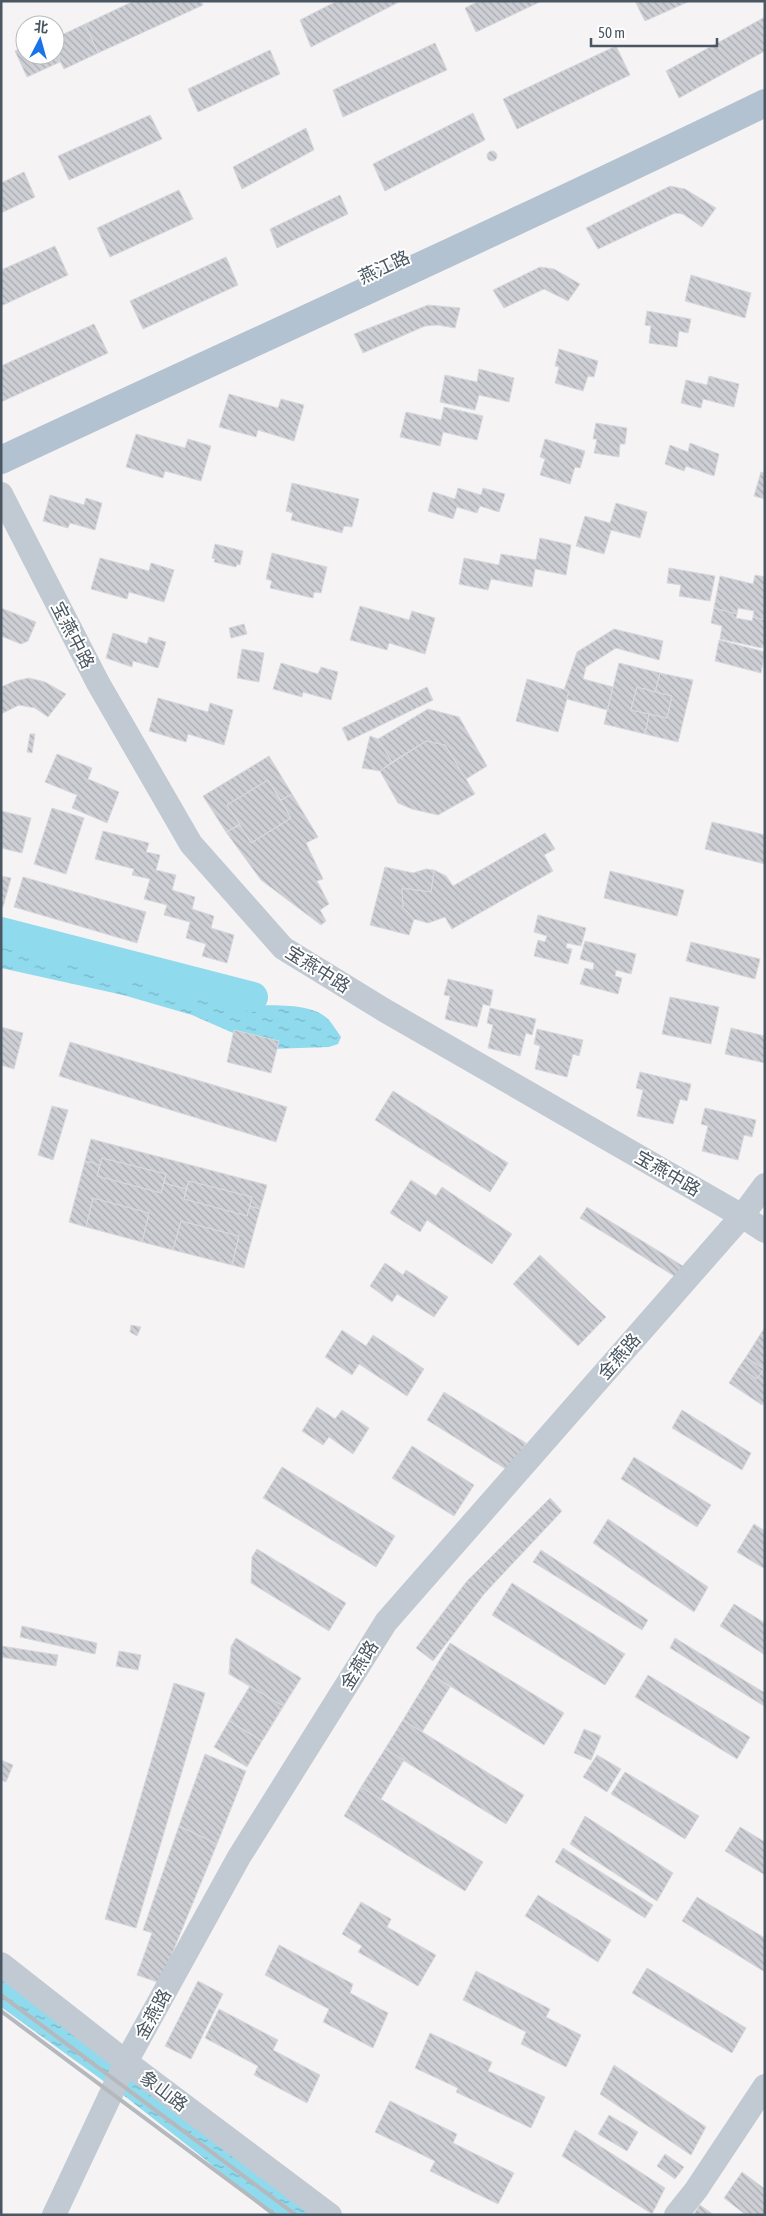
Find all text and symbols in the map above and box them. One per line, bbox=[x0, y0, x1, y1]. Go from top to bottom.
north arrow bbox=[15, 15, 65, 65]
scale bar bbox=[591, 15, 717, 47]
text: 北 bbox=[34, 18, 49, 36]
text: 50 m bbox=[598, 24, 625, 41]
street label: 燕江路 bbox=[355, 246, 413, 288]
street label: 宝燕中路 bbox=[47, 598, 99, 672]
street label: 宝燕中路 bbox=[282, 941, 354, 997]
street label: 宝燕中路 bbox=[632, 1146, 704, 1200]
street label: 金燕路 bbox=[593, 1329, 645, 1383]
street label: 金燕路 bbox=[336, 1637, 382, 1693]
street label: 金燕路 bbox=[131, 1985, 175, 2043]
street label: 象山路 bbox=[136, 2066, 192, 2116]

